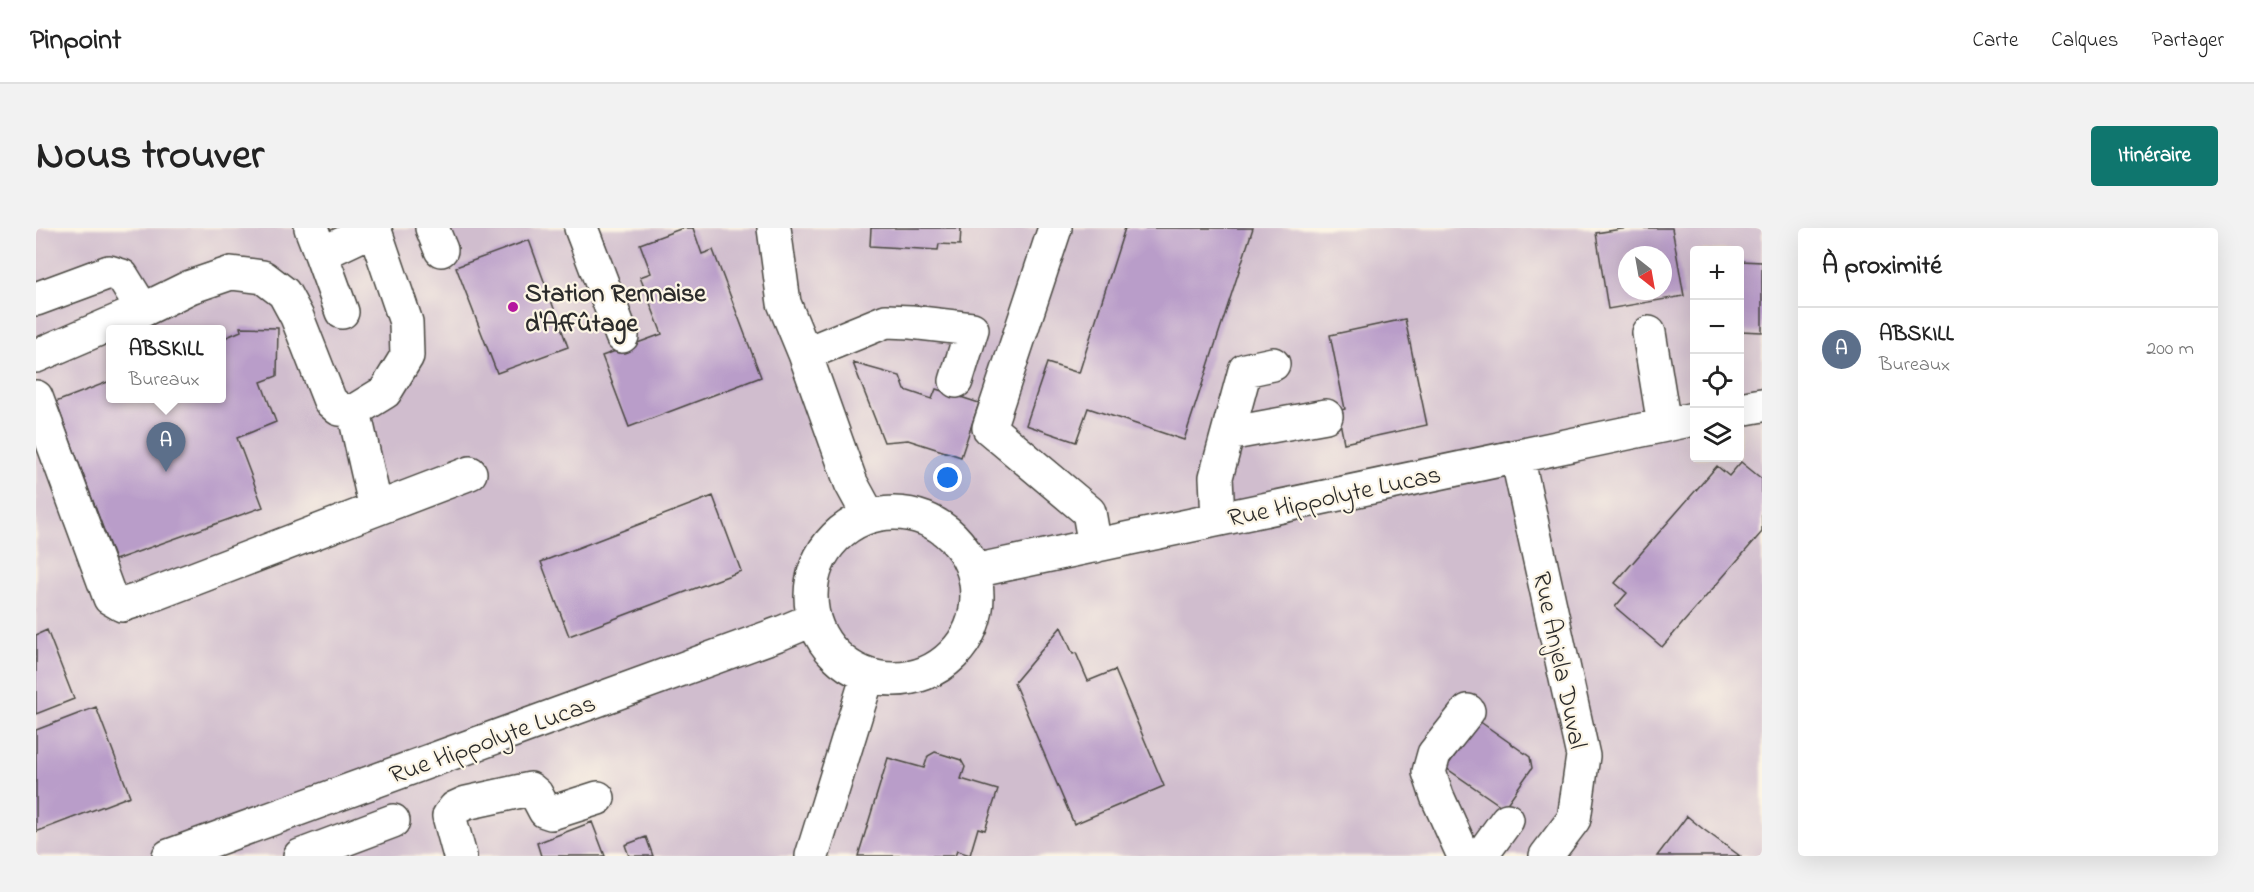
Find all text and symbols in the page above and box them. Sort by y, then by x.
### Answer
text: Pinpoint [30,21,121,62]
text: Carte [1972,26,2018,56]
text: Calques [2051,26,2118,56]
text: Partager [2151,26,2224,56]
text: Nous trouver [36,126,264,187]
button: Itinéraire [2091,126,2218,186]
north arrow [1618,246,1672,300]
map controls [1690,246,1744,462]
button: + [1690,246,1744,300]
text: À proximité [1822,248,1942,286]
place label: Station Rennaise d'Affûtage [525,276,707,345]
marker: Station Rennaise d'Affûtage [506,300,520,314]
button: − [1690,300,1744,354]
text: ABSKILL [1879,319,1954,351]
popup [106,325,226,403]
text: ABSKILL [129,334,203,366]
text: A [1835,335,1848,364]
text: 200 m [2146,335,2194,364]
text: Bureaux [1879,351,1950,380]
button: locate [1690,354,1744,408]
text: Bureaux [129,366,200,395]
button: layers [1690,408,1744,462]
pin: A [146,422,186,472]
street label: Rue Hippolyte Lucas [1225,457,1445,539]
your location [933,463,962,492]
street label: Rue Anjela Duval [1521,569,1595,753]
street label: Rue Hippolyte Lucas [385,686,602,796]

